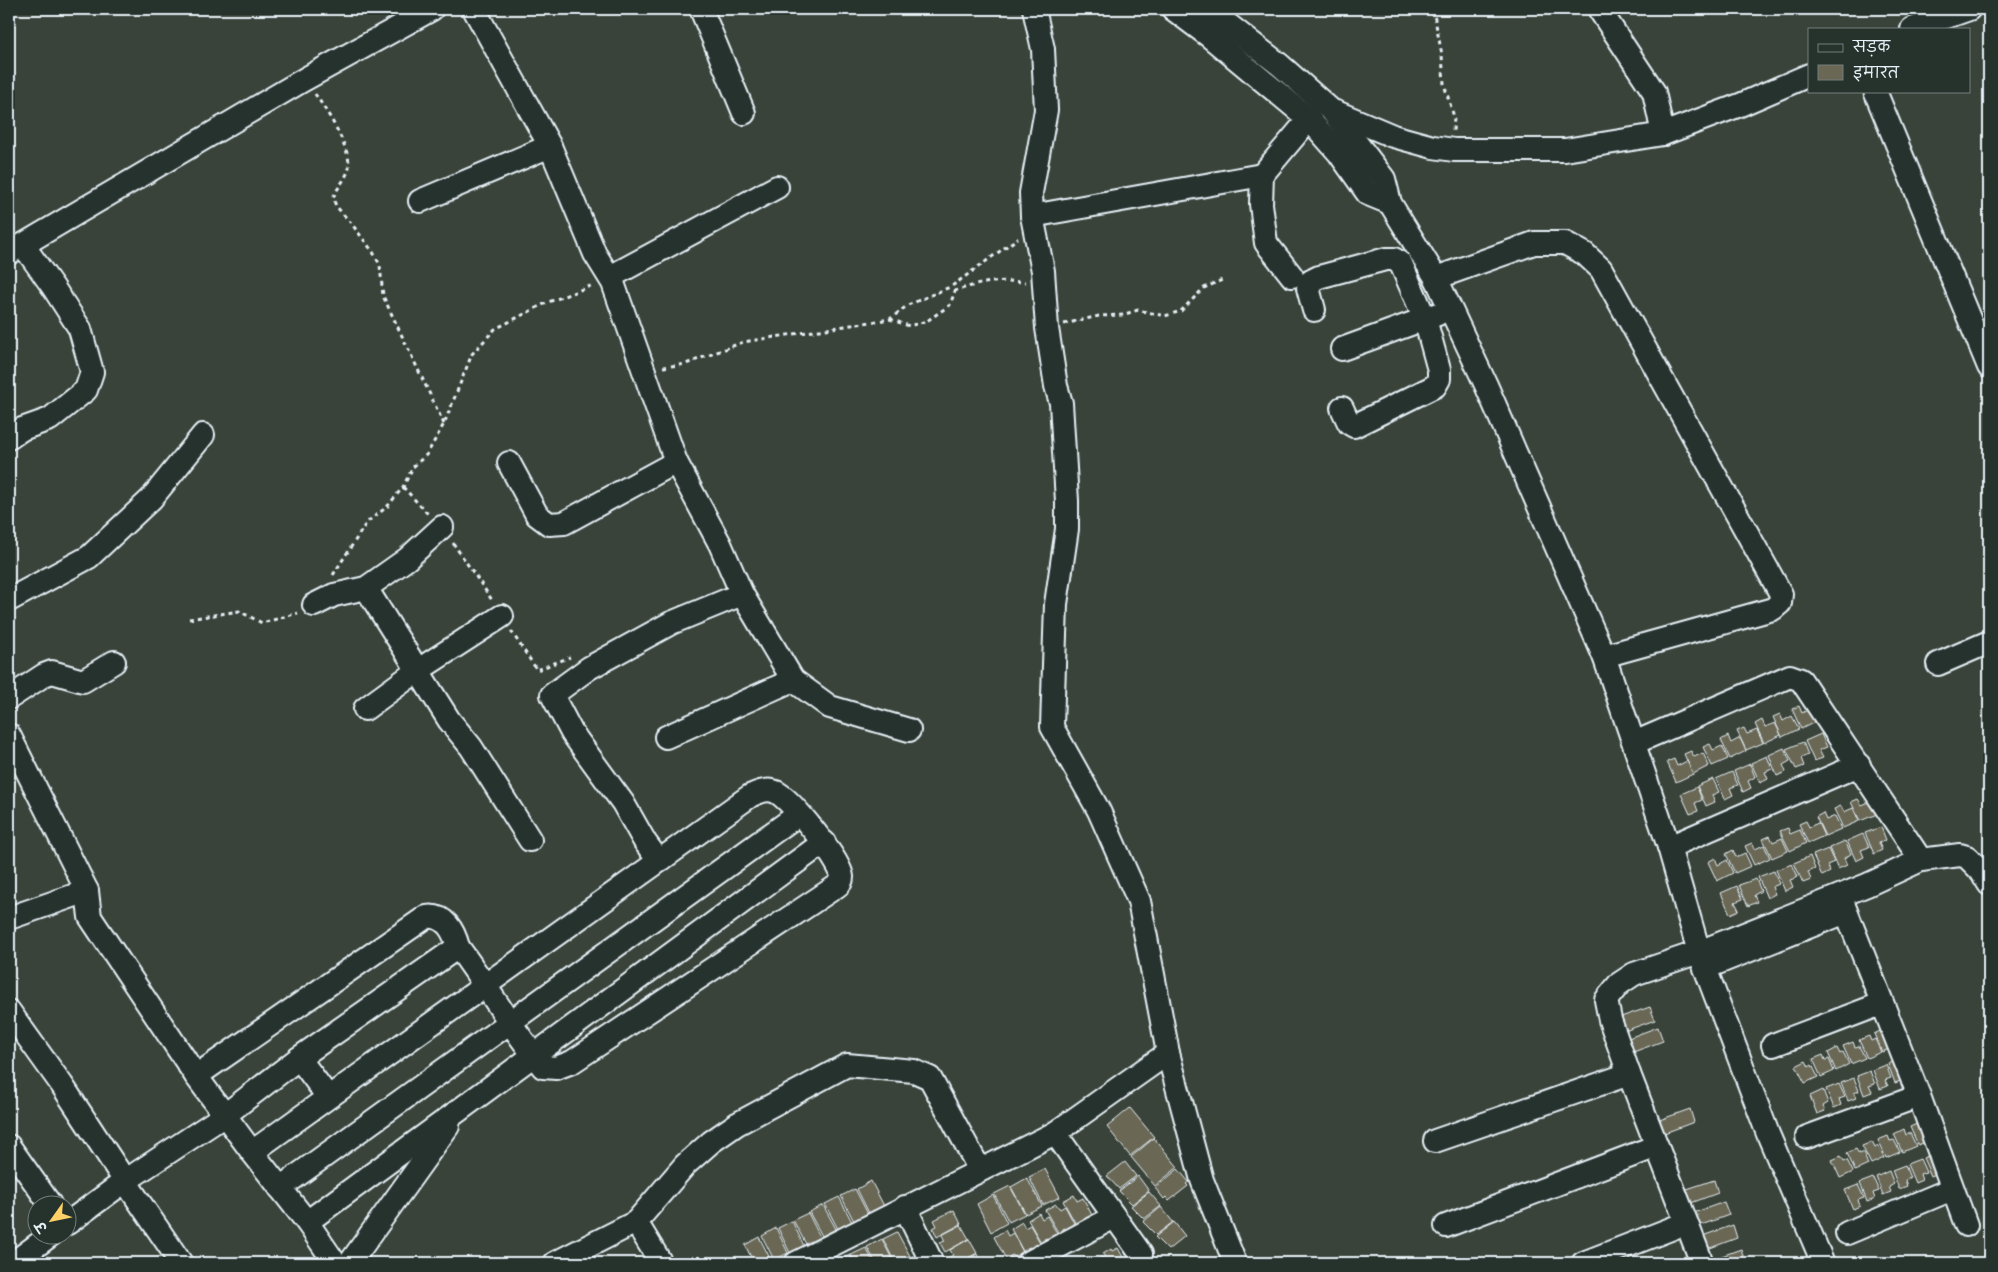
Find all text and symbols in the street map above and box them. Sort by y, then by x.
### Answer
legend [1808,28,1970,92]
text: सड़क [1852,38,1891,57]
text: इमारत [1853,64,1900,82]
north arrow [28,1194,78,1244]
text: उ [31,1217,52,1237]

